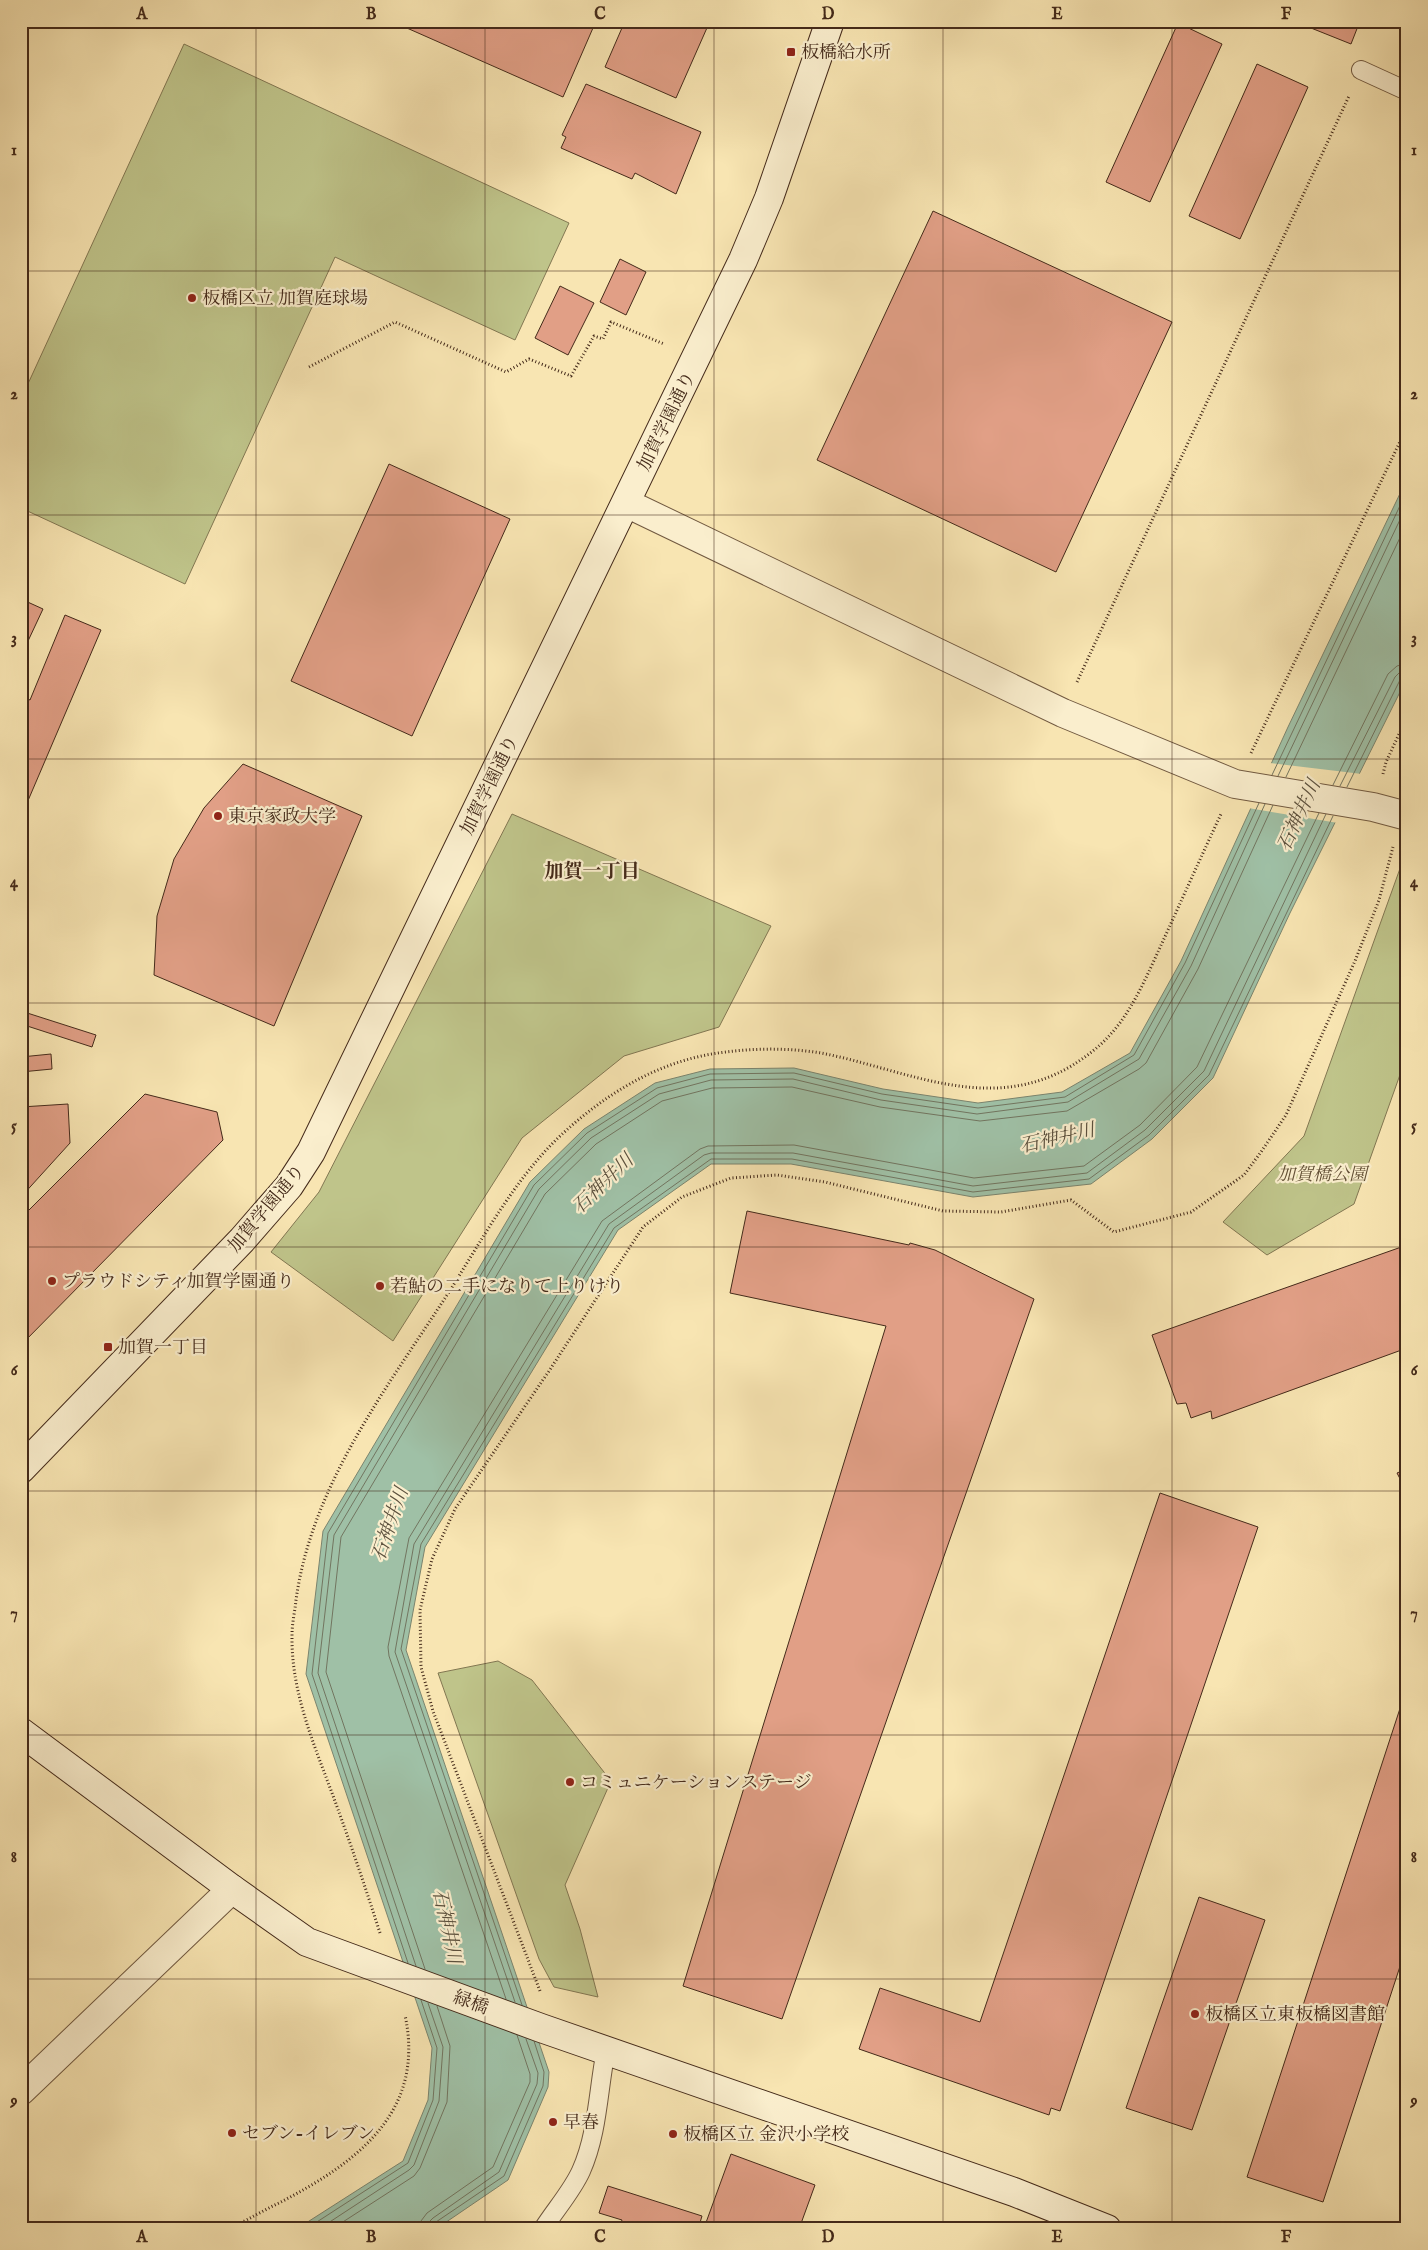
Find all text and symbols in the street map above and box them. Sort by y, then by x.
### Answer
text: A [136,5,149,25]
text: B [366,5,377,25]
text: C [594,5,606,25]
text: D [822,5,835,25]
text: E [1051,5,1063,25]
text: F [1281,5,1292,25]
place label: 板橋給水所 [801,42,891,65]
marker: 板橋給水所 [785,46,797,58]
text: 1 [11,141,17,161]
text: 1 [1411,141,1417,161]
place label: 板橋区立 加賀庭球場 [202,288,368,311]
marker: 板橋区立 加賀庭球場 [186,292,198,304]
street label: 加賀学園通り [633,368,701,475]
text: 2 [10,385,18,405]
text: 2 [1410,385,1418,405]
text: 3 [11,629,17,649]
text: 3 [1411,629,1417,649]
street label: 加賀学園通り [456,732,524,839]
water label: 石神井川 [1273,775,1328,855]
place label: 東京家政大学 [228,806,336,829]
marker: 東京家政大学 [212,810,224,822]
district label: 加賀一丁目 [544,860,640,884]
text: 4 [10,873,19,893]
text: 4 [1410,873,1419,893]
text: 5 [11,1117,17,1137]
text: 5 [1411,1117,1417,1137]
water label: 石神井川 [1018,1118,1099,1159]
water label: 石神井川 [568,1148,640,1219]
street label: 加賀学園通り [224,1160,311,1258]
park label: 加賀橋公園 [1277,1164,1370,1187]
place label: プラウドシティ加賀学園通り [62,1271,295,1294]
marker: プラウドシティ加賀学園通り [46,1275,58,1287]
place label: 若鮎の二手になりて上りけり [390,1276,624,1299]
marker: 若鮎の二手になりて上りけり [374,1280,386,1292]
place label: 加賀一丁目 [118,1337,208,1360]
marker: 加賀一丁目 [102,1341,114,1353]
text: 6 [11,1361,19,1381]
text: 6 [1411,1361,1419,1381]
water label: 石神井川 [367,1483,415,1564]
text: 7 [10,1604,18,1624]
text: 7 [1410,1604,1418,1624]
place label: コミュニケーションステージ [580,1772,812,1795]
marker: コミュニケーションステージ [564,1776,576,1788]
text: 8 [11,1848,17,1868]
text: 8 [1411,1848,1417,1868]
water label: 石神井川 [426,1887,466,1968]
street label: 緑橋 [450,1986,491,2020]
place label: 板橋区立東板橋図書館 [1205,2004,1385,2027]
marker: 板橋区立東板橋図書館 [1189,2008,1201,2020]
text: 9 [10,2092,18,2112]
text: 9 [1410,2092,1418,2112]
place label: 早春 [563,2112,599,2135]
marker: 早春 [547,2116,559,2128]
place label: セブン-イレブン [242,2123,375,2146]
place label: 板橋区立 金沢小学校 [683,2124,849,2147]
marker: セブン-イレブン [226,2127,238,2139]
marker: 板橋区立 金沢小学校 [667,2128,679,2140]
text: A [136,2228,149,2248]
text: B [366,2228,377,2248]
text: C [594,2228,606,2248]
text: D [822,2228,835,2248]
text: E [1051,2228,1063,2248]
text: F [1281,2228,1292,2248]

